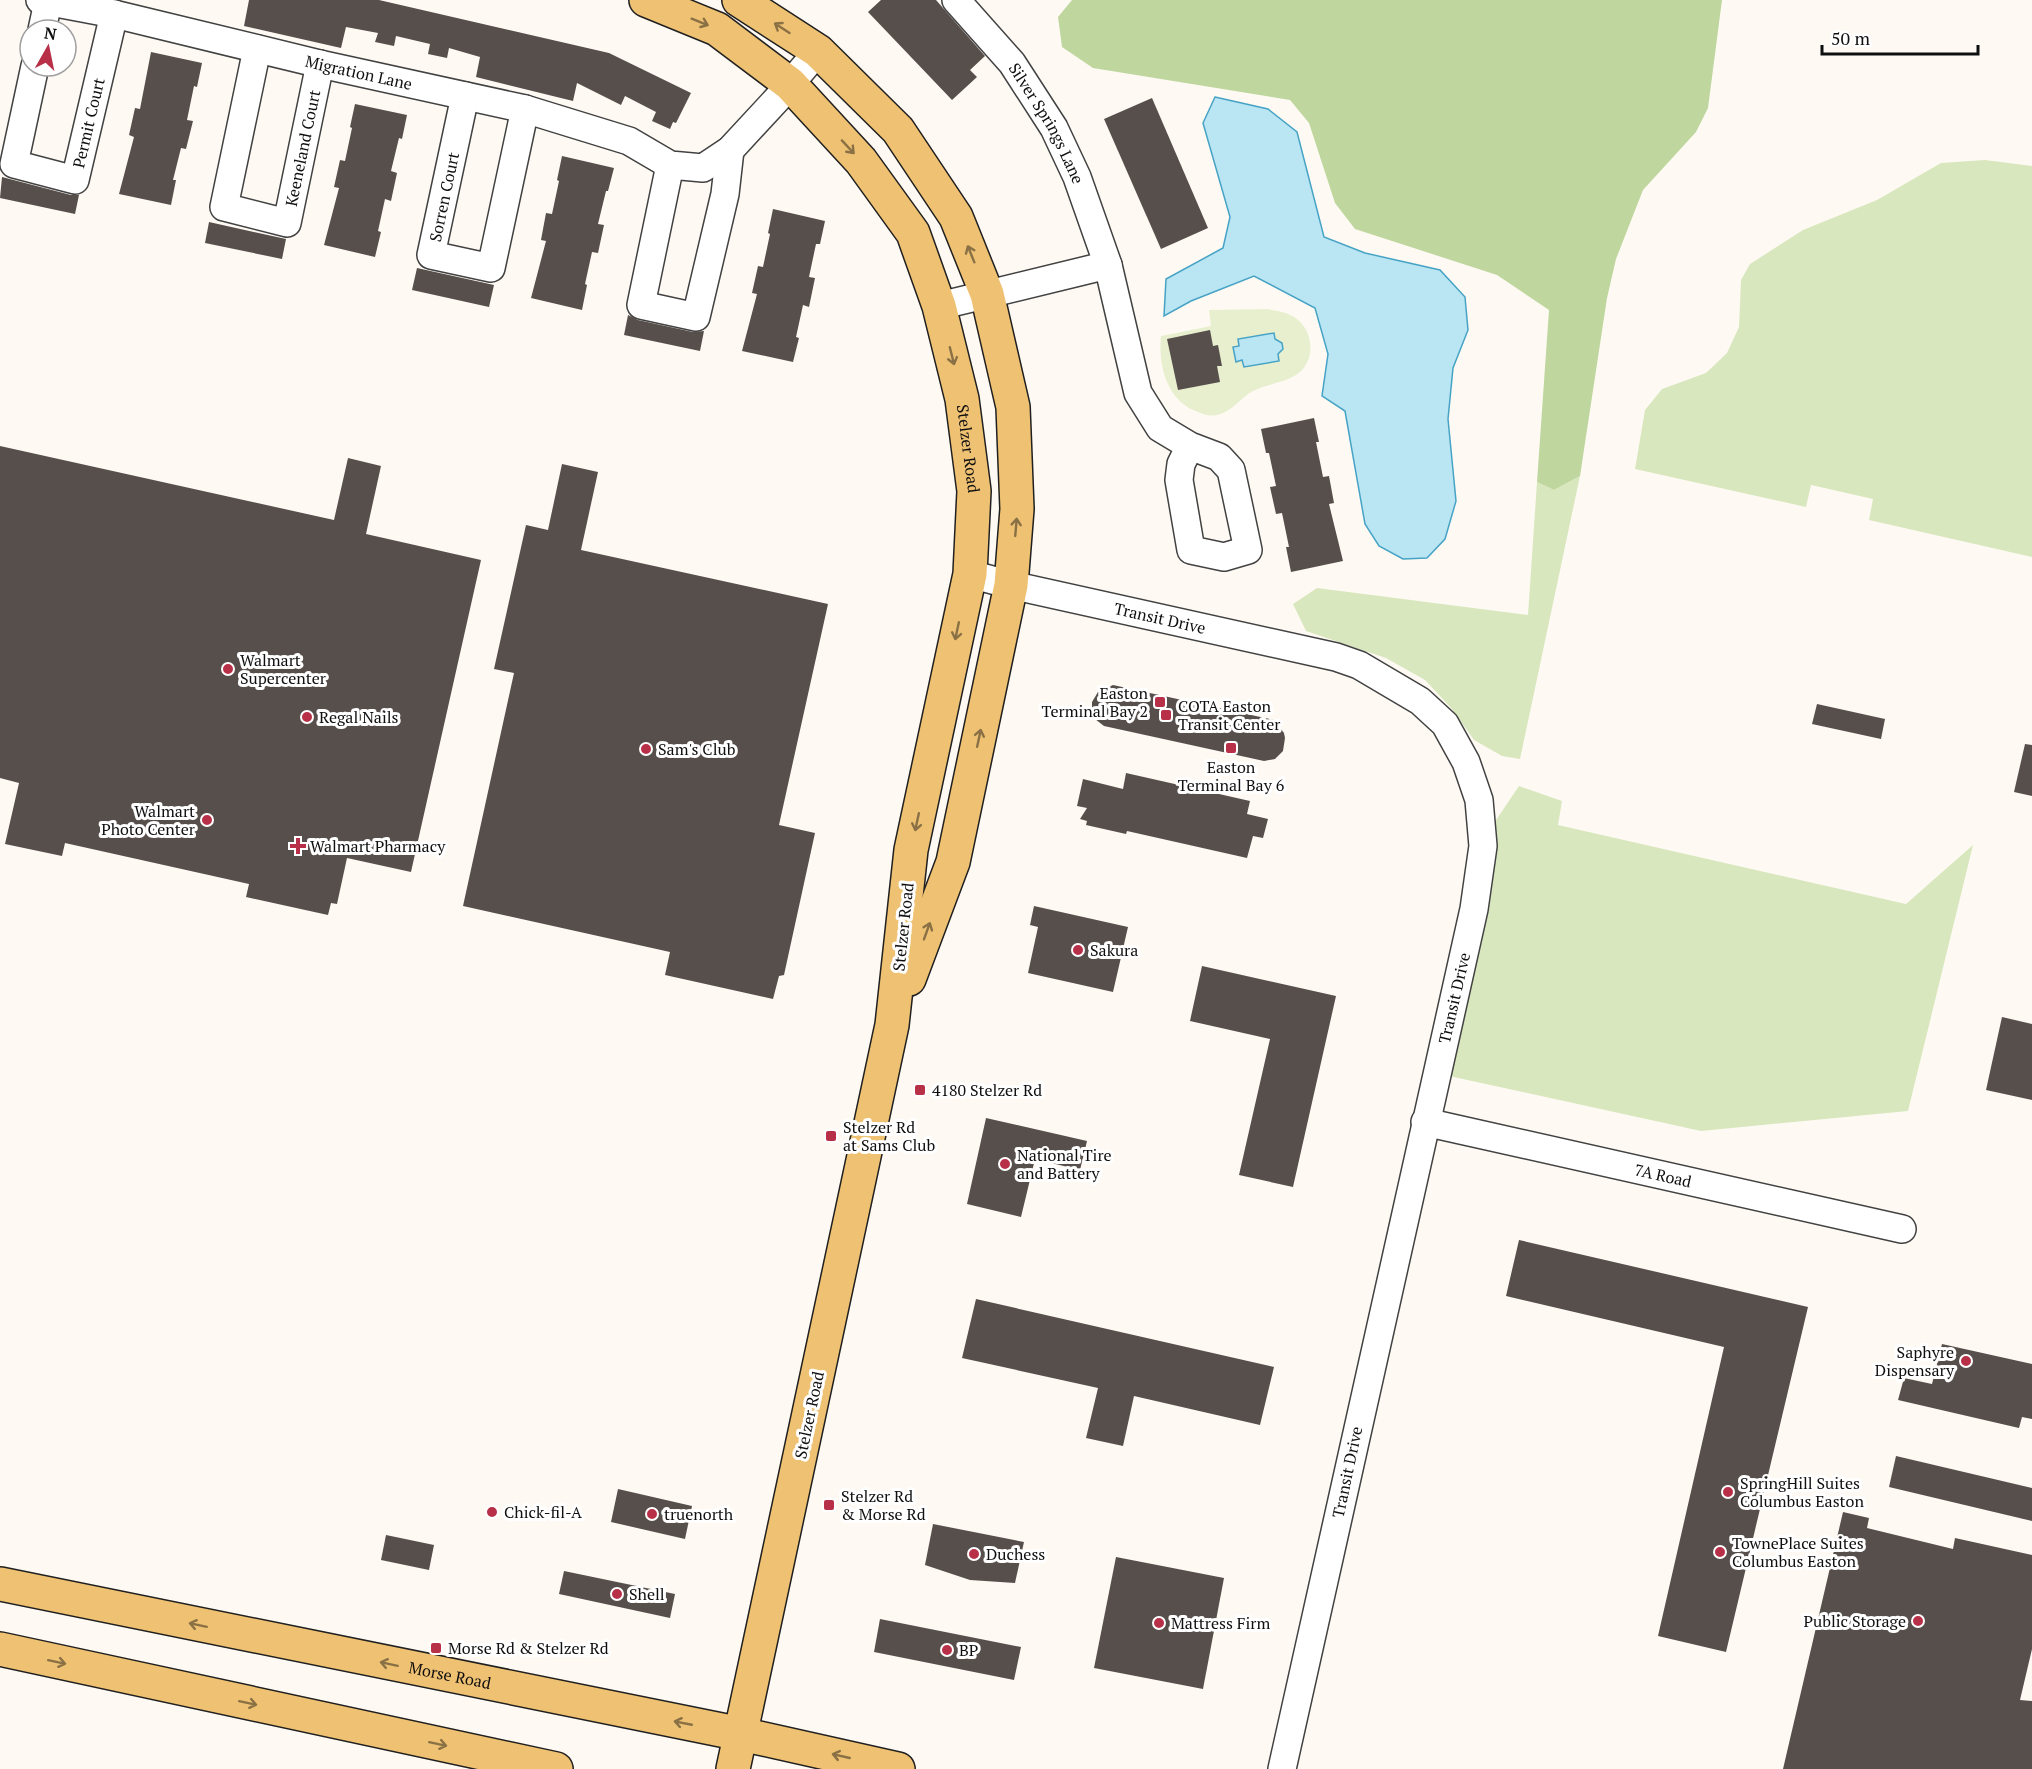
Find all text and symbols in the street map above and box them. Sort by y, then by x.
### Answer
one-way arrow [691,17,709,28]
north arrow [18,18,78,78]
scale bar [1822,18,1978,56]
text: N [43,21,58,45]
one-way arrow [774,21,791,33]
text: 50 m [1831,26,1871,50]
street label: Migration Lane [303,50,414,95]
street label: Silver Springs Lane [1004,58,1089,187]
street label: Permit Court [67,76,110,170]
street label: Keeneland Court [280,88,325,208]
one-way arrow [841,139,855,154]
street label: Sorren Court [424,150,464,244]
one-way arrow [965,245,976,264]
one-way arrow [946,346,958,365]
street label: Stelzer Road [952,403,985,494]
one-way arrow [1011,517,1022,537]
street label: Transit Drive [1112,597,1208,639]
one-way arrow [951,621,963,640]
place label: Walmart Supercenter [240,649,327,689]
marker: Walmart Supercenter [221,662,235,676]
place label: Easton Terminal Bay 2 [1042,682,1148,722]
marker: Easton Terminal Bay 2 [1153,695,1167,709]
place label: COTA Easton Transit Center [1178,695,1281,735]
place label: Regal Nails [319,706,399,728]
marker: COTA Easton Transit Center [1159,708,1173,722]
marker: Regal Nails [300,710,314,724]
one-way arrow [974,728,985,748]
place label: Sam's Club [658,738,736,760]
marker: Easton Terminal Bay 6 [1224,741,1238,755]
marker: Sam's Club [639,742,653,756]
place label: Easton Terminal Bay 6 [1178,756,1285,796]
place label: Walmart Photo Center [101,800,196,840]
one-way arrow [911,811,922,831]
marker: Walmart Photo Center [200,813,214,827]
place label: Walmart Pharmacy [310,835,446,857]
marker: Walmart Pharmacy [291,839,305,853]
street label: Stelzer Road [887,882,919,972]
one-way arrow [922,922,933,941]
place label: Sakura [1090,939,1138,961]
marker: Sakura [1071,943,1085,957]
street label: Transit Drive [1433,950,1475,1046]
place label: 4180 Stelzer Rd [932,1079,1042,1101]
marker: 4180 Stelzer Rd [913,1083,927,1097]
place label: Stelzer Rd at Sams Club [843,1116,935,1156]
marker: Stelzer Rd at Sams Club [824,1129,838,1143]
place label: National Tire and Battery [1017,1144,1112,1184]
marker: National Tire and Battery [998,1157,1012,1171]
street label: 7A Road [1632,1158,1694,1192]
place label: Saphyre Dispensary [1875,1341,1955,1381]
marker: Saphyre Dispensary [1959,1354,1973,1368]
street label: Stelzer Road [789,1369,829,1461]
street label: Transit Drive [1327,1424,1367,1520]
place label: SpringHill Suites Columbus Easton [1740,1472,1864,1512]
place label: Stelzer Rd & Morse Rd [841,1485,926,1525]
marker: SpringHill Suites Columbus Easton [1721,1485,1735,1499]
marker: Stelzer Rd & Morse Rd [822,1498,836,1512]
place label: Chick-fil-A [504,1501,582,1523]
place label: truenorth [664,1503,734,1525]
marker: Chick-fil-A [485,1505,499,1519]
marker: truenorth [645,1507,659,1521]
place label: TownePlace Suites Columbus Easton [1732,1532,1864,1572]
place label: Duchess [986,1543,1045,1565]
marker: TownePlace Suites Columbus Easton [1713,1545,1727,1559]
marker: Duchess [967,1547,981,1561]
place label: Shell [629,1583,665,1605]
marker: Shell [610,1587,624,1601]
place label: Public Storage [1804,1610,1906,1632]
place label: Mattress Firm [1171,1612,1270,1634]
marker: Public Storage [1911,1614,1925,1628]
marker: Mattress Firm [1152,1616,1166,1630]
one-way arrow [189,1618,208,1630]
place label: Morse Rd & Stelzer Rd [448,1637,609,1659]
place label: BP [959,1639,978,1661]
marker: Morse Rd & Stelzer Rd [429,1641,443,1655]
marker: BP [940,1643,954,1657]
one-way arrow [47,1656,66,1668]
street label: Morse Road [407,1656,493,1694]
one-way arrow [380,1658,399,1669]
one-way arrow [238,1697,257,1709]
one-way arrow [674,1717,694,1728]
one-way arrow [429,1738,448,1750]
one-way arrow [832,1750,851,1762]

